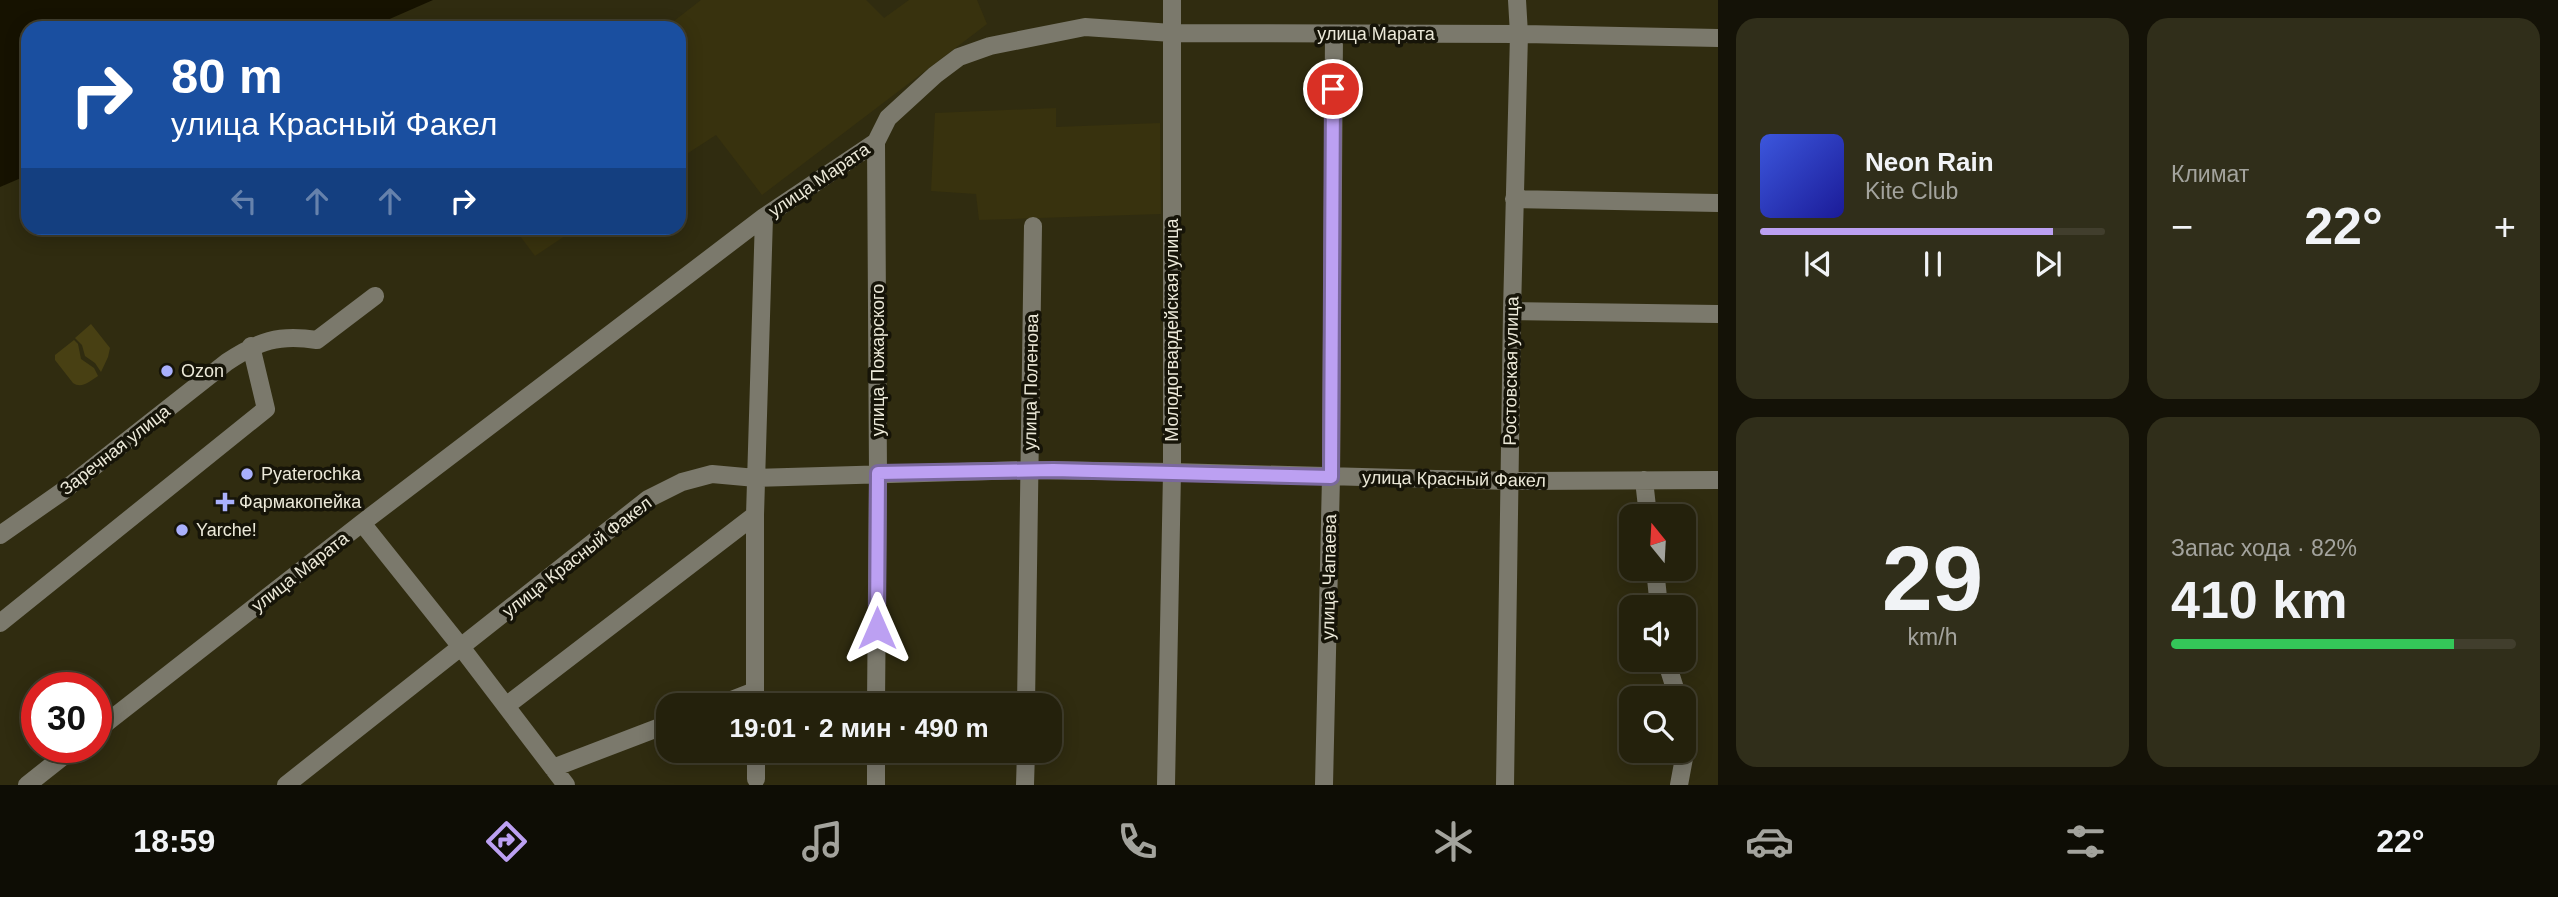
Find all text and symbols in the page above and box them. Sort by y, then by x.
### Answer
street label: улица Марата [1317,24,1436,44]
icon: right [56,49,147,140]
text: 80 m [171,49,283,103]
pin [1303,59,1363,119]
icon: arrive [1314,70,1352,108]
text: улица Красный Факел [171,106,497,142]
street label: улица Марата [765,138,874,221]
text: Neon Rain [1865,147,1994,177]
text: Климат [2171,161,2249,187]
text: Kite Club [1865,178,1958,204]
icon: left [225,182,263,220]
icon: ahead [298,182,336,220]
icon: ahead [371,182,409,220]
icon: right [444,182,482,220]
text: 22° [2304,197,2383,255]
text: − [2171,206,2193,248]
text: + [2494,206,2516,248]
street label: Молодогвардейская улица [1162,217,1182,442]
icon: previous [1799,245,1837,283]
icon: pause [1914,245,1952,283]
icon: next [2029,245,2067,283]
street label: улица Пожарского [868,284,888,436]
street label: Ростовская улица [1500,295,1522,446]
street label: улица Поленова [1020,312,1042,451]
place label: Ozon [181,361,224,381]
marker: Ozon [159,363,175,379]
street label: Заречная улица [56,400,175,499]
place label: Pyaterochka [261,464,362,484]
marker: Pyaterochka [239,466,255,482]
street label: улица Красный Факел [1362,467,1546,491]
place label: Фармакопейка [239,492,362,512]
street label: улица Красный Факел [498,493,656,621]
marker: Фармакопейка [217,494,233,510]
north arrow [1619,504,1696,581]
map controls [1619,504,1696,763]
street label: улица Чапаева [1318,513,1340,640]
place label: Yarche! [196,520,257,540]
marker: Yarche! [174,522,190,538]
street label: улица Марата [248,527,353,616]
text: 29 [1882,528,1983,629]
text: Запас хода · 82% [2171,535,2357,561]
text: 410 km [2171,571,2347,629]
position arrow [840,591,914,665]
button: sound [1619,595,1696,672]
text: km/h [1908,624,1957,650]
speed limit sign: 30 [21,672,112,763]
button: search [1619,686,1696,763]
text: 19:01 · 2 мин · 490 m [729,713,989,743]
icon: directions [482,817,531,866]
icon: music [798,817,847,866]
icon: phone [1113,817,1162,866]
icon: climate [1429,817,1478,866]
icon: car [1745,817,1794,866]
icon: filters [2061,817,2110,866]
text: 18:59 [133,823,215,859]
text: 22° [2376,823,2425,859]

